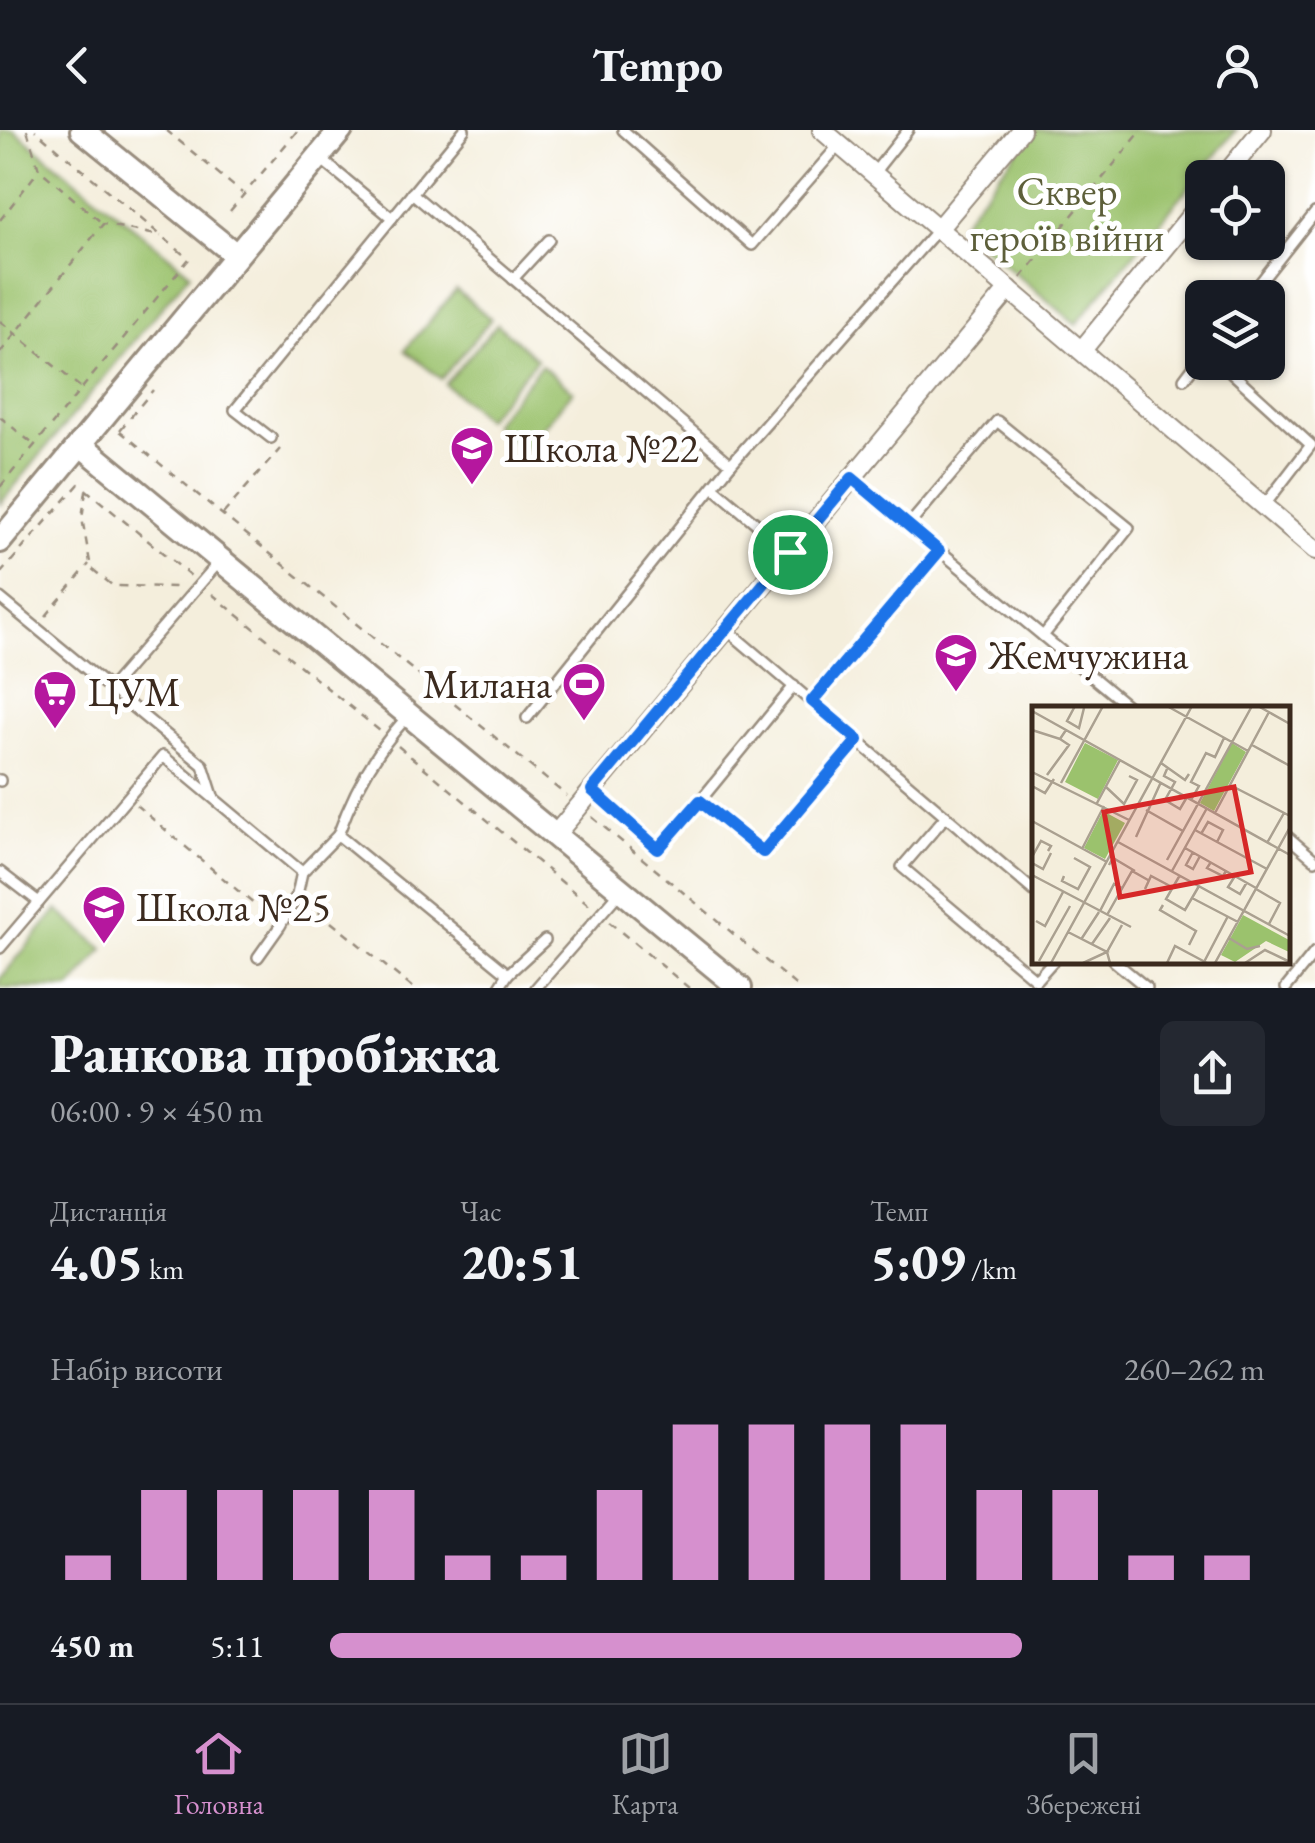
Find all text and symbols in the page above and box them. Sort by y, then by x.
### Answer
text: Tempo [592,36,723,94]
icon: back [50,38,105,93]
icon: person [1210,38,1265,93]
map controls [1185,160,1285,380]
button: locate [1185,160,1285,260]
park label: Сквер героїв війни [970,165,1164,263]
button: layers [1185,280,1285,380]
place label: Школа №22 [504,422,699,474]
school or university icon: Школа №22 [449,425,495,486]
pin [748,510,833,595]
icon: arrive [763,525,818,580]
place label: Жемчужина [987,629,1189,681]
school or university icon: Жемчужина [933,632,979,693]
place label: Милана [423,658,552,710]
sports icon: Милана [561,661,607,722]
place label: ЦУМ [88,666,181,718]
supermarket icon: ЦУМ [32,669,78,730]
inset map [1032,706,1290,963]
place label: Школа №25 [136,881,331,933]
school or university icon: Школа №25 [81,884,127,945]
text: Ранкова пробіжка [50,1017,499,1088]
button: share [1160,1021,1265,1126]
text: 06:00 · 9 × 450 m [50,1090,263,1132]
text: Дистанція [50,1193,167,1229]
text: Час [460,1193,502,1229]
text: Темп [870,1193,928,1229]
text: 4.05 [50,1229,144,1294]
text: 20:51 [460,1229,582,1294]
text: 5:09 [870,1229,965,1294]
text: km [144,1251,184,1287]
text: /km [965,1251,1017,1287]
text: Набір висоти [50,1348,223,1390]
text: 260–262 m [1124,1348,1265,1390]
text: 450 m [50,1625,134,1667]
text: 5:11 [210,1625,264,1667]
tab: Головна [174,1726,264,1822]
tab: Карта [612,1726,679,1822]
tab: Збережені [1026,1726,1141,1822]

